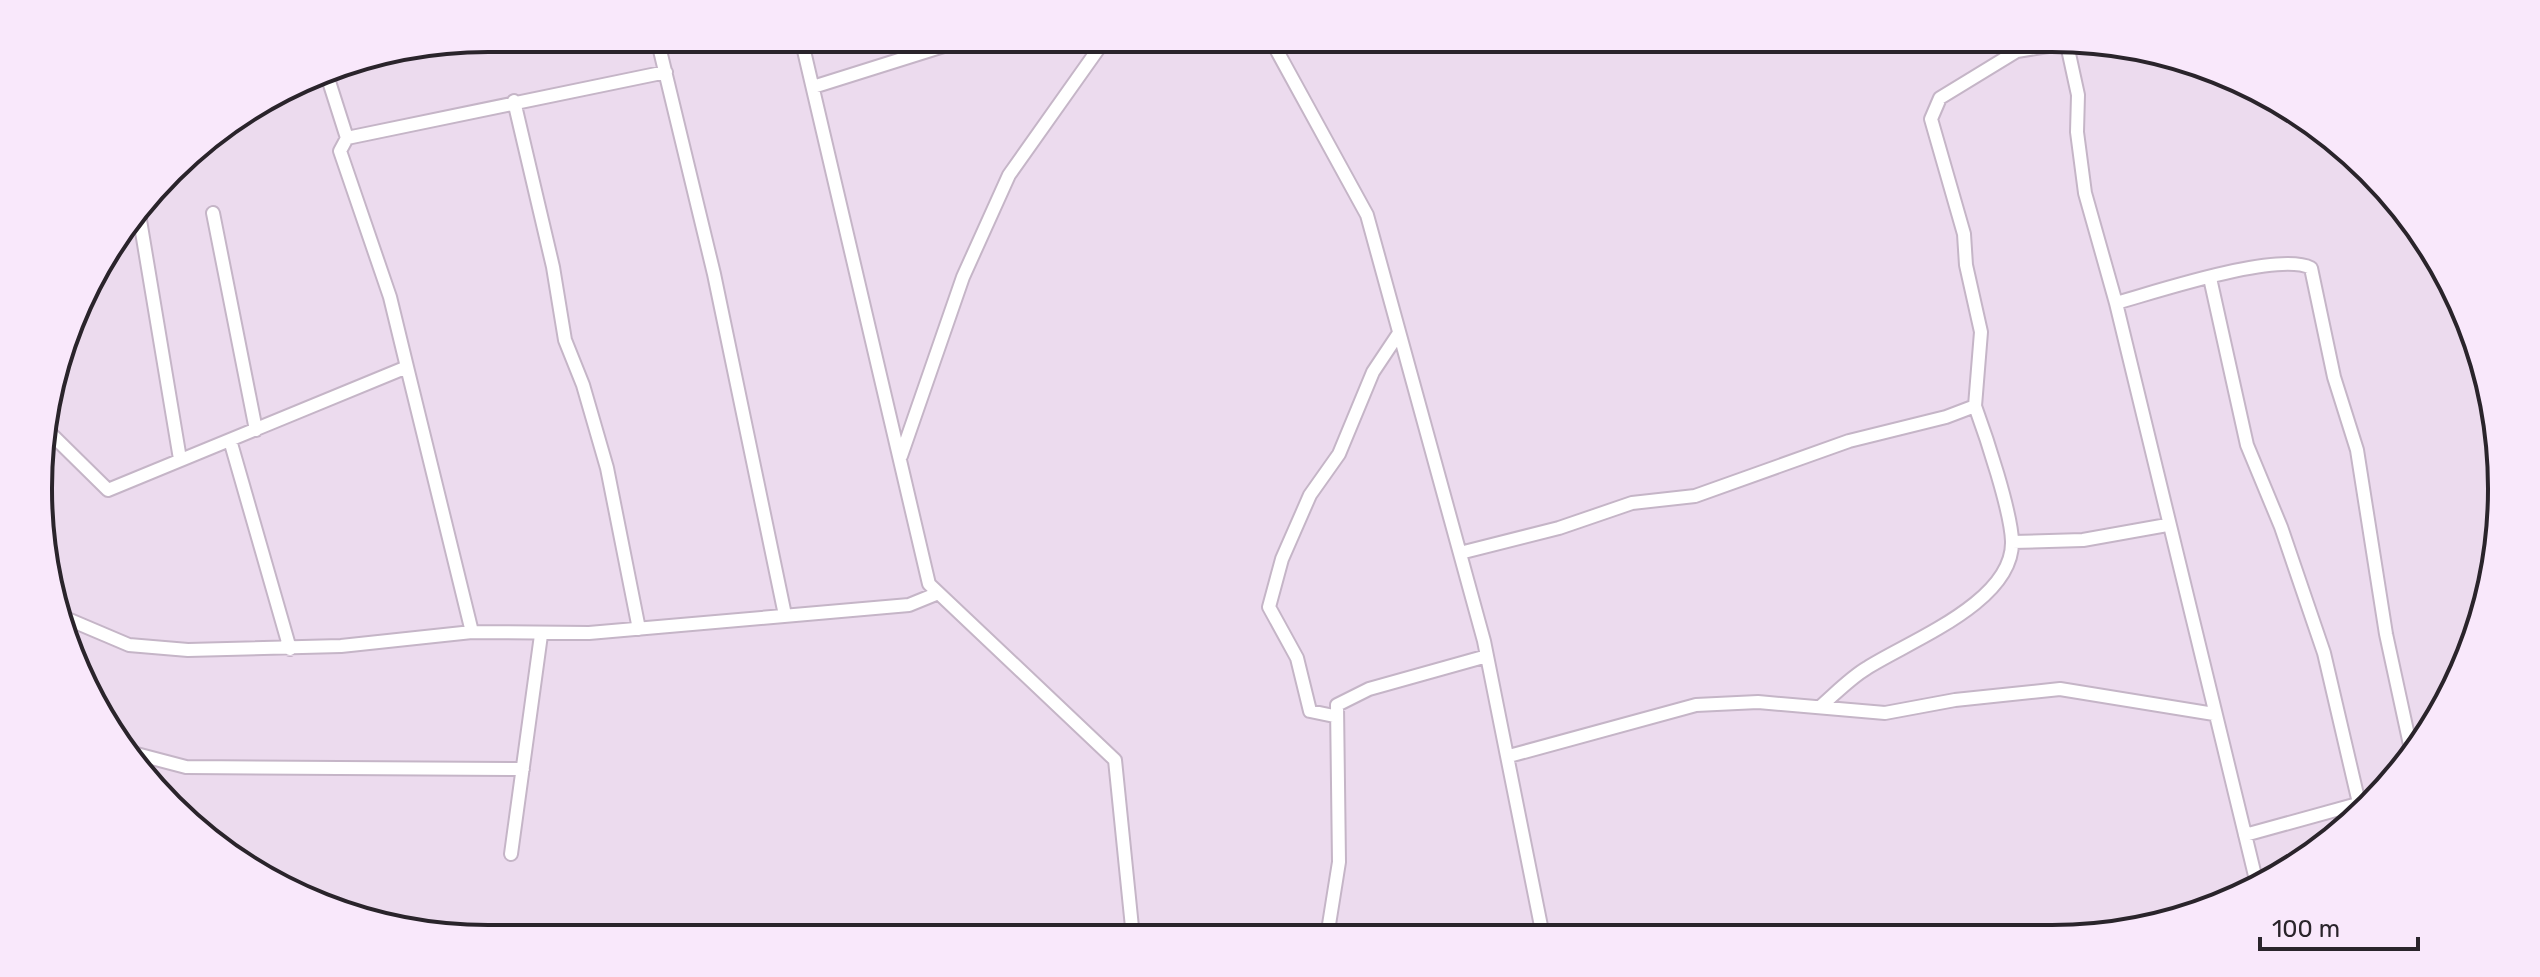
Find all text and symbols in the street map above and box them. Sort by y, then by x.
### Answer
scale bar [2260,901,2418,951]
text: 100 m [2272,915,2340,943]

